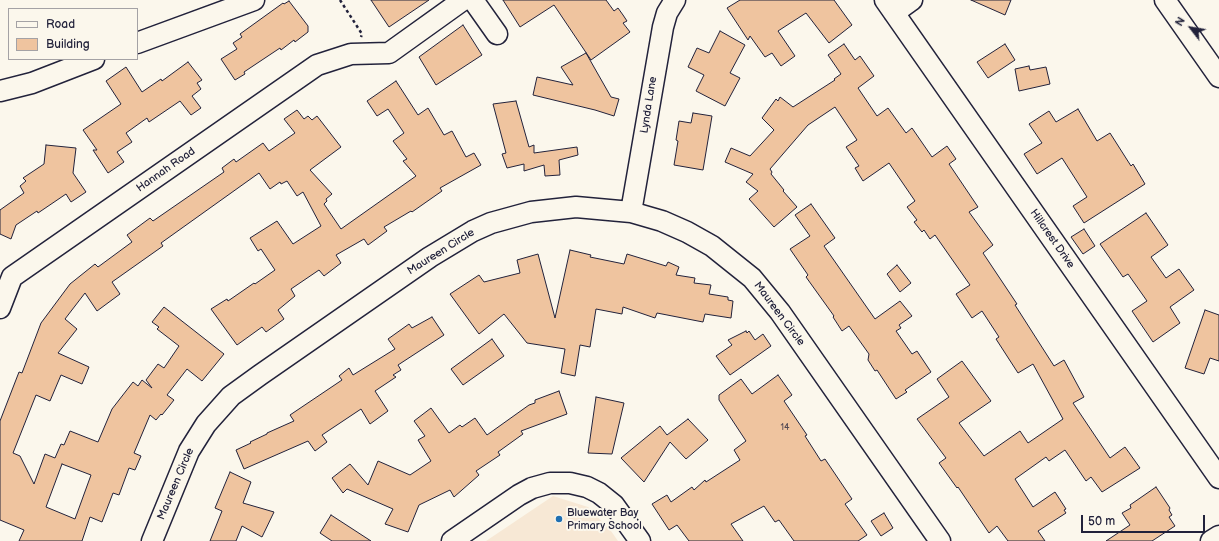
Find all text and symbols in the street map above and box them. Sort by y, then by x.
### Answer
legend [8,8,138,60]
north arrow [1171,8,1211,48]
text: N [1173,15,1188,28]
text: Road [46,17,75,32]
text: Building [46,37,90,52]
street label: Lynda Lane [638,76,660,134]
street label: Hannah Road [134,145,198,195]
street label: Hillcrest Drive [1027,207,1077,271]
street label: Maureen Circle [405,226,477,278]
street label: Maureen Circle [751,279,807,349]
house number: 14 [781,423,789,433]
street label: Maureen Circle [155,446,197,522]
place label: Bluewater Bay Primary School [567,506,642,532]
scale bar [1083,507,1207,533]
marker: Bluewater Bay Primary School [554,514,564,524]
text: 50 m [1088,514,1115,529]

